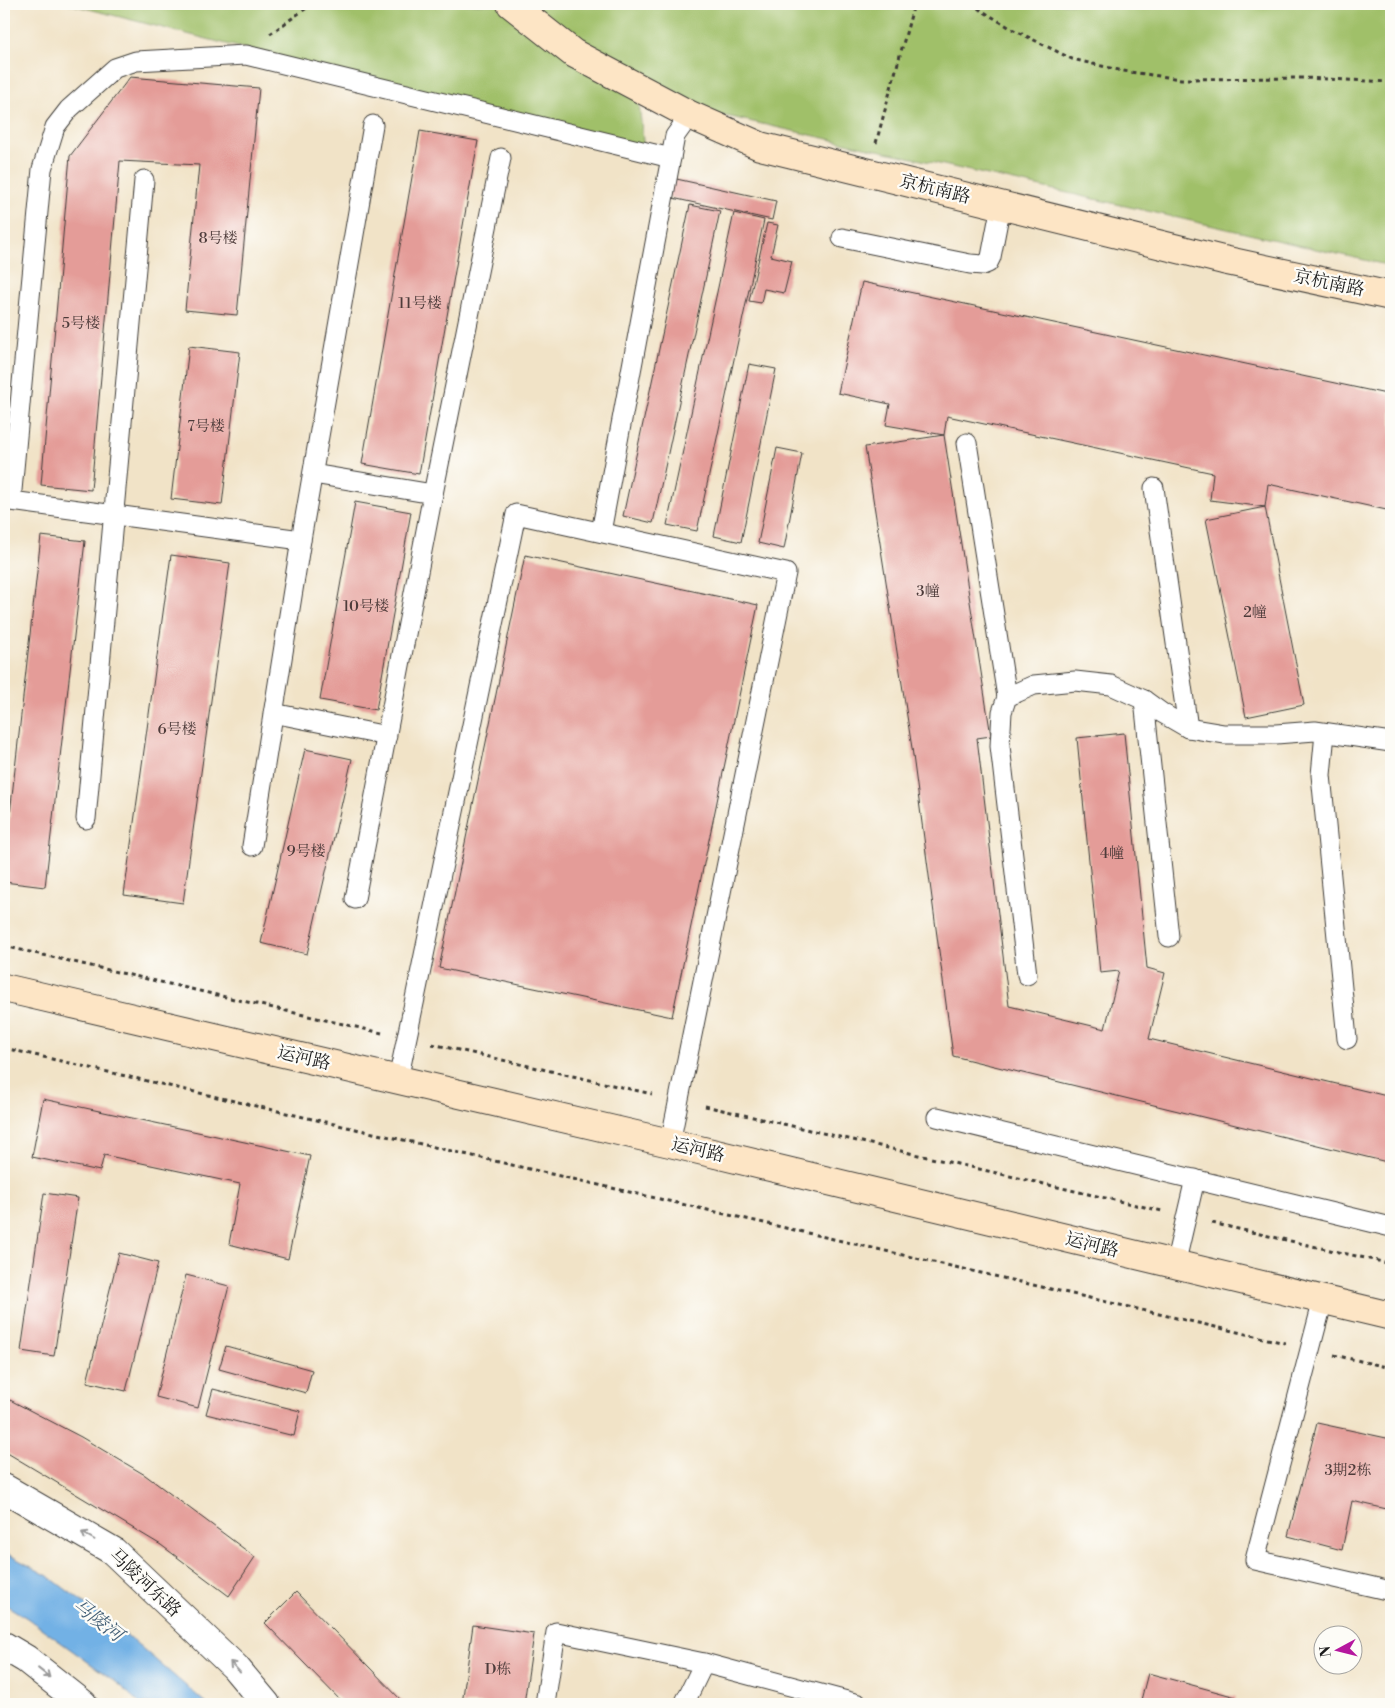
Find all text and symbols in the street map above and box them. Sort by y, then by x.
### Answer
street label: 京杭南路 [897,169,973,209]
house number: 8号楼 [198,229,238,248]
street label: 京杭南路 [1291,264,1367,302]
house number: 11号楼 [398,294,442,313]
house number: 5号楼 [62,314,100,333]
house number: 7号楼 [187,417,225,436]
house number: 3幢 [916,582,940,601]
house number: 10号楼 [343,597,389,616]
house number: 2幢 [1243,603,1267,622]
house number: 6号楼 [157,720,197,739]
house number: 9号楼 [286,842,326,861]
house number: 4幢 [1100,844,1124,863]
street label: 运河路 [275,1041,333,1075]
street label: 运河路 [669,1133,727,1167]
street label: 运河路 [1063,1227,1121,1263]
house number: 3期2栋 [1325,1461,1371,1480]
one-way arrow [81,1531,95,1541]
street label: 马陵河东路 [104,1544,186,1622]
water label: 马陵河 [68,1593,130,1649]
north arrow [1312,1626,1362,1676]
text: N [1316,1645,1336,1658]
house number: D栋 [485,1660,511,1679]
one-way arrow [229,1661,241,1674]
one-way arrow [37,1668,51,1678]

